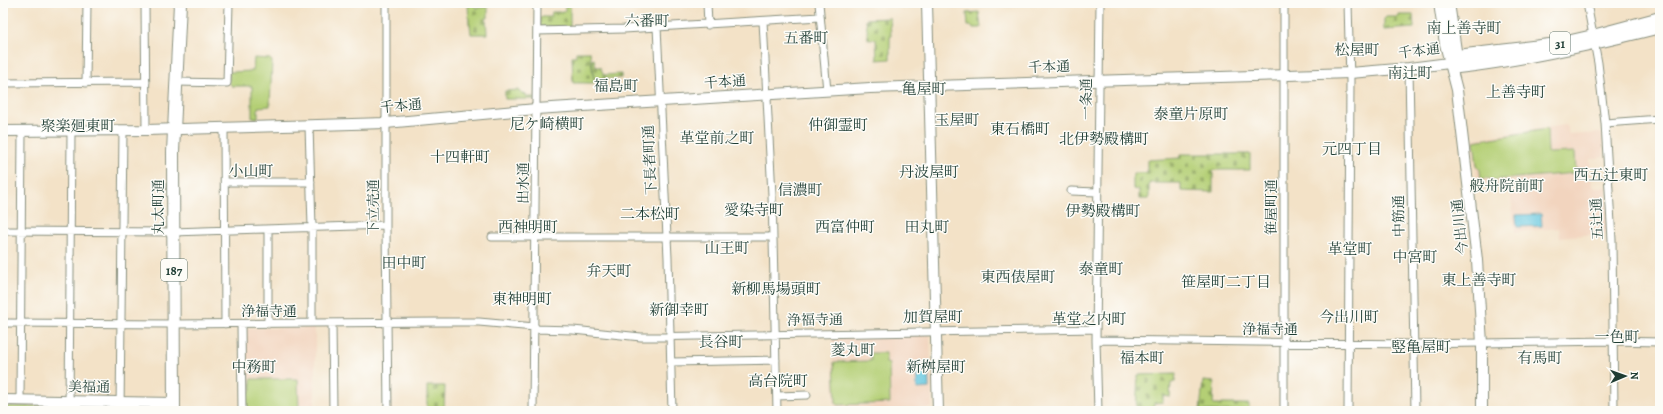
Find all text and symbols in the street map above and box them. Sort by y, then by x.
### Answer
district label: 六番町 [624,11,670,31]
district label: 南上善寺町 [1426,18,1502,38]
district label: 五番町 [783,28,829,48]
road number: 31 [1550,32,1570,54]
street label: 千本通 [1397,39,1441,63]
district label: 松屋町 [1334,40,1380,60]
street label: 千本通 [1028,57,1070,77]
district label: 南辻町 [1387,63,1433,83]
street label: 千本通 [703,71,747,93]
district label: 福島町 [593,76,639,96]
street label: 一条通 [1077,78,1096,120]
district label: 亀屋町 [901,79,947,99]
district label: 上善寺町 [1486,82,1546,102]
street label: 千本通 [379,95,423,117]
district label: 泰童片原町 [1153,104,1229,124]
district label: 玉屋町 [934,110,980,130]
district label: 尼ケ崎横町 [509,114,585,134]
district label: 仲御霊町 [808,115,868,135]
district label: 聚楽廻東町 [40,116,116,136]
district label: 東石橋町 [990,119,1050,139]
street label: 下長者町通 [639,125,661,195]
district label: 革堂前之町 [679,128,755,148]
district label: 北伊勢殿構町 [1059,129,1149,149]
district label: 元四丁目 [1322,139,1382,159]
district label: 十四軒町 [430,147,490,167]
district label: 小山町 [228,161,274,181]
street label: 出水通 [514,162,533,204]
district label: 丹波屋町 [899,162,959,182]
district label: 西五辻東町 [1573,165,1649,185]
district label: 般舟院前町 [1469,176,1545,196]
street label: 丸太町通 [149,179,168,235]
street label: 下立売通 [364,179,383,235]
street label: 笹屋町通 [1262,179,1281,235]
district label: 信濃町 [777,180,823,200]
street label: 中筋通 [1389,195,1409,237]
street label: 今出川通 [1448,198,1472,256]
street label: 五辻通 [1586,198,1608,240]
district label: 愛染寺町 [724,200,784,220]
district label: 伊勢殿構町 [1065,201,1141,221]
district label: 二本松町 [620,204,680,224]
district label: 西神明町 [498,217,558,237]
district label: 西富仲町 [815,217,875,237]
district label: 田丸町 [904,217,950,237]
district label: 山王町 [704,238,750,258]
district label: 革堂町 [1327,239,1373,259]
district label: 中宮町 [1392,247,1438,267]
district label: 田中町 [381,253,427,273]
road number: 187 [161,259,187,281]
district label: 泰童町 [1078,259,1124,279]
district label: 弁天町 [586,261,632,281]
district label: 東西俵屋町 [980,267,1056,287]
district label: 東上善寺町 [1441,270,1517,290]
district label: 笹屋町二丁目 [1181,272,1271,292]
district label: 新柳馬場頭町 [731,279,821,299]
district label: 東神明町 [492,289,552,309]
district label: 新御幸町 [649,300,709,320]
street label: 浄福寺通 [241,302,297,321]
district label: 加賀屋町 [903,307,963,327]
district label: 今出川町 [1319,307,1379,327]
district label: 革堂之内町 [1051,309,1127,329]
street label: 浄福寺通 [787,310,843,330]
street label: 浄福寺通 [1242,320,1298,339]
district label: 一色町 [1594,327,1640,347]
district label: 長谷町 [698,332,744,352]
district label: 竪亀屋町 [1391,337,1451,357]
district label: 菱丸町 [830,340,876,360]
district label: 福本町 [1119,348,1165,368]
district label: 有馬町 [1517,348,1563,368]
north arrow [1605,356,1645,396]
district label: 中務町 [231,357,277,377]
district label: 新桝屋町 [906,357,966,377]
district label: 高台院町 [748,371,808,391]
text: N [1627,371,1642,380]
street label: 美福通 [68,377,110,397]

